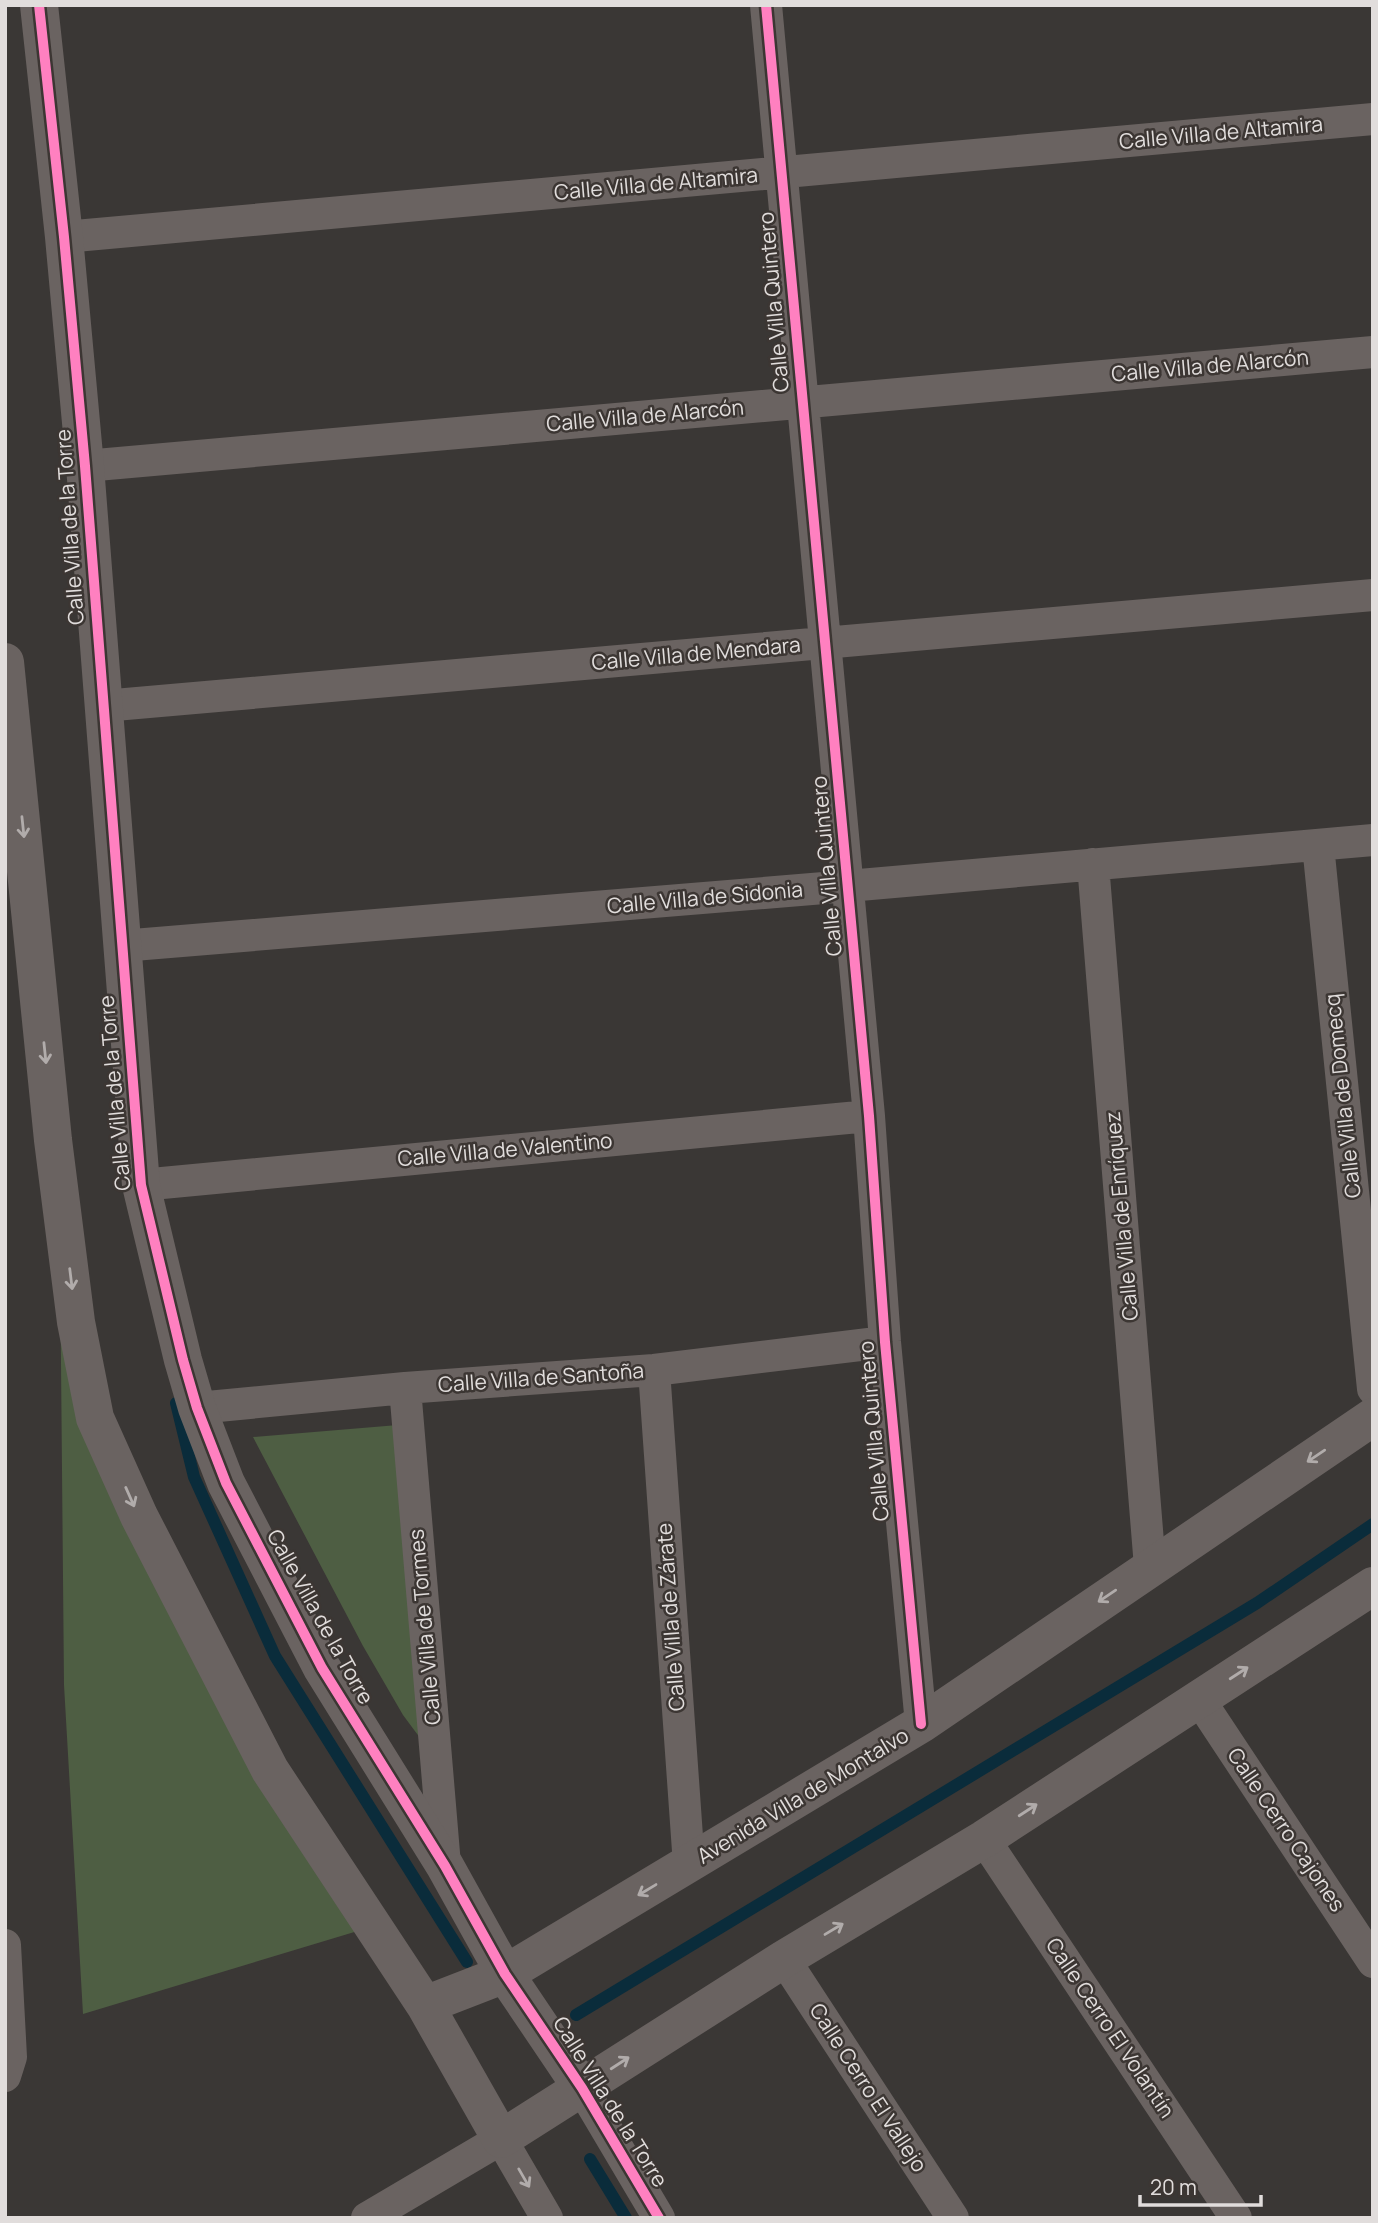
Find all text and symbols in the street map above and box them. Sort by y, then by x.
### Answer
street label: Calle Villa de Altamira [1118,109,1324,155]
street label: Calle Villa de Altamira [553,160,759,206]
street label: Calle Villa Quintero [751,211,795,393]
street label: Calle Villa de Alarcón [1110,342,1310,388]
street label: Calle Villa de Alarcón [545,392,745,438]
street label: Calle Villa de la Torre [48,428,90,626]
street label: Calle Villa de Mendara [590,630,802,676]
street label: Calle Villa Quintero [804,775,848,957]
one-way arrow [16,815,29,838]
street label: Calle Villa de Sidonia [606,874,804,920]
street label: Calle Villa de Domecq [1317,993,1367,1200]
street label: Calle Villa de la Torre [92,994,136,1192]
one-way arrow [39,1041,52,1064]
street label: Calle Villa de Enríquez [1098,1110,1144,1322]
street label: Calle Villa de Valentino [396,1126,614,1172]
one-way arrow [64,1267,77,1290]
street label: Calle Villa Quintero [851,1340,895,1522]
street label: Calle Villa de Santoña [437,1356,645,1398]
one-way arrow [1307,1449,1327,1463]
one-way arrow [124,1486,137,1507]
street label: Calle Villa de Zárate [649,1522,691,1712]
street label: Calle Villa de la Torre [261,1524,381,1709]
street label: Calle Villa de Tormes [401,1528,447,1726]
one-way arrow [1098,1589,1118,1603]
one-way arrow [1229,1665,1248,1680]
street label: Avenida Villa de Montalvo [691,1721,914,1870]
street label: Calle Cerro Cajones [1222,1742,1352,1917]
one-way arrow [1018,1803,1037,1818]
one-way arrow [638,1883,658,1897]
one-way arrow [823,1922,843,1936]
street label: Calle Cerro El Volantín [1040,1932,1182,2123]
street label: Calle Cerro El Vallejo [804,1998,934,2177]
street label: Calle Villa de la Torre [547,2011,675,2192]
one-way arrow [610,2056,630,2070]
scale bar [1140,2164,1261,2208]
one-way arrow [517,2168,531,2188]
text: 20 m [1150,2173,1197,2201]

